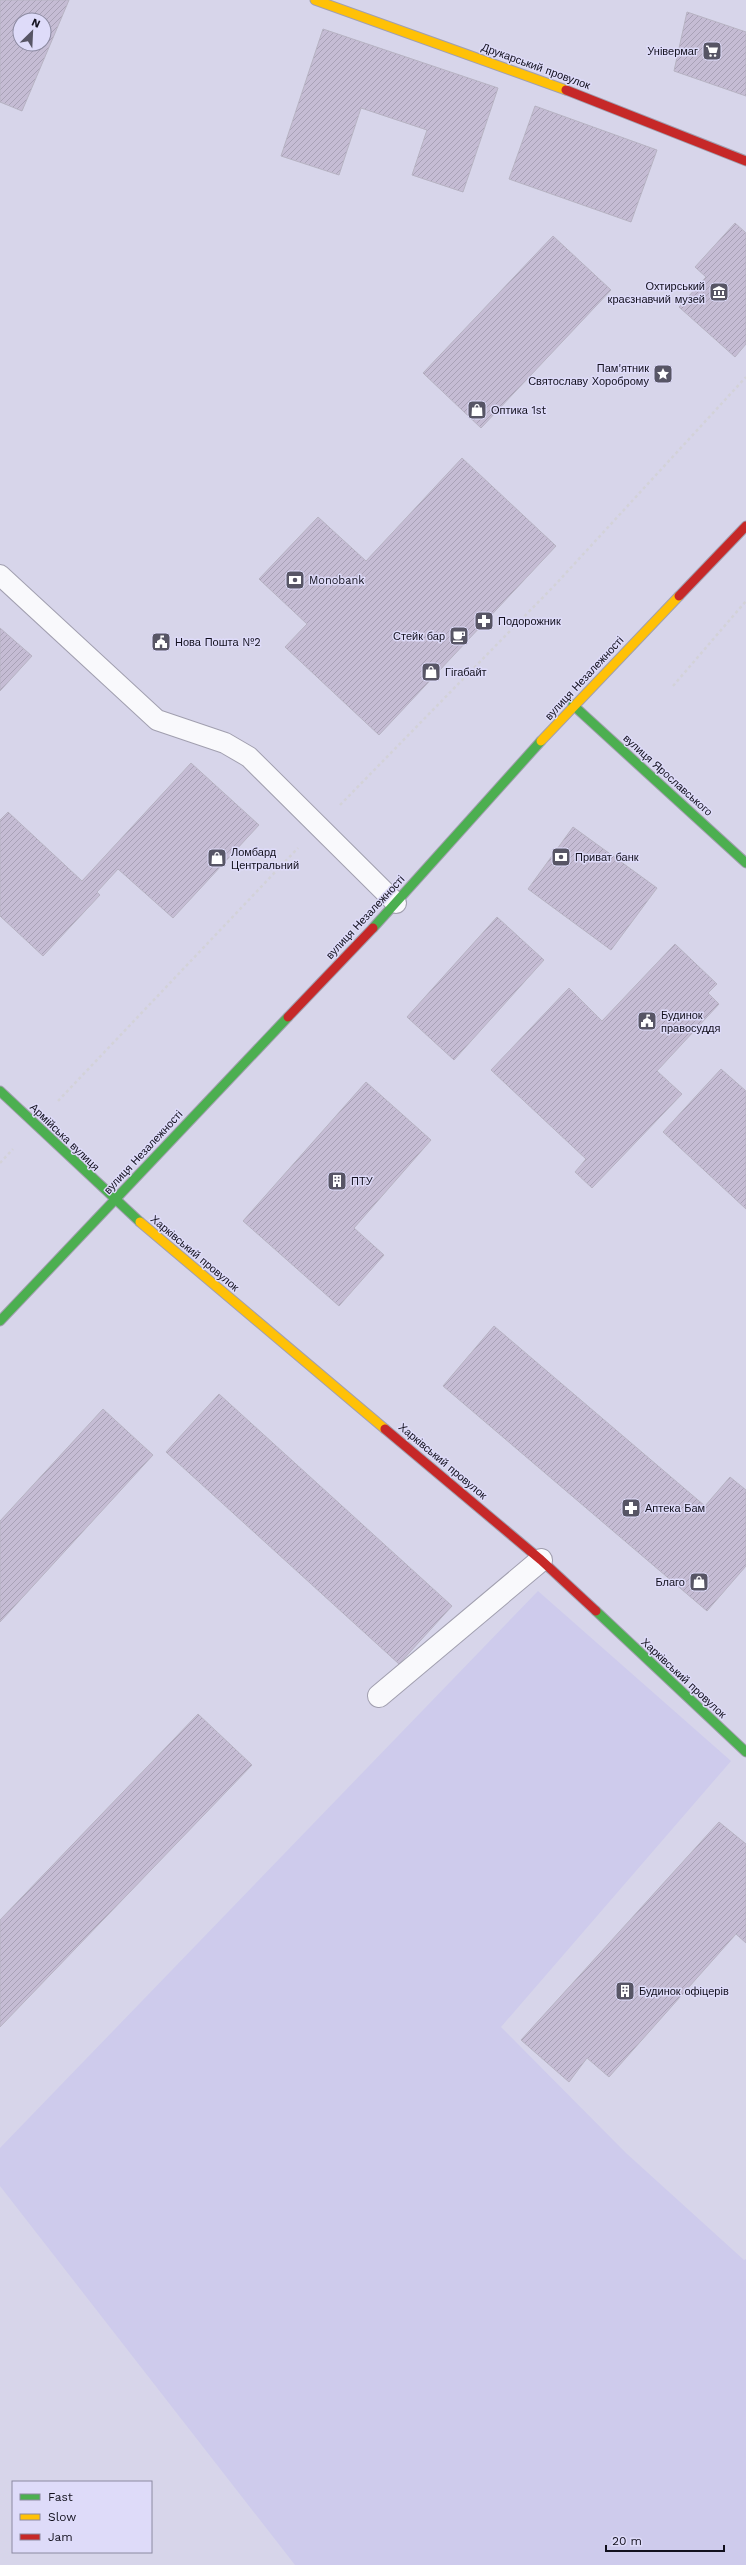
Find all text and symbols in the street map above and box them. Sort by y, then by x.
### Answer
north arrow [12,12,52,52]
text: N [29,16,42,31]
supermarket icon: Універмаг [701,40,723,62]
street label: Друкарський провулок [480,41,592,92]
place label: Універмаг [647,45,698,58]
place label: Охтирський краєзнавчий музей [608,280,705,306]
museum icon: Охтирський краєзнавчий музей [708,281,730,303]
place label: Пам'ятник Святославу Хороброму [528,362,649,388]
place icon: Пам'ятник Святославу Хороброму [652,363,674,385]
shop icon: Оптика 1st [466,399,488,421]
place label: Оптика 1st [491,404,546,417]
bank icon: Monobank [284,569,306,591]
place label: Monobank [309,574,364,587]
pharmacy icon: Подорожник [473,610,495,632]
place label: Подорожник [498,615,561,628]
cafe icon: Стейк бар [448,625,470,647]
place label: Стейк бар [393,630,445,643]
public building icon: Нова Пошта №2 [150,631,172,653]
street label: вулиця Незалежності [542,634,626,723]
place label: Нова Пошта №2 [175,636,261,649]
shop icon: Гігабайт [420,661,442,683]
place label: Гігабайт [445,666,487,679]
street label: вулиця Ярославського [620,732,715,819]
place label: Ломбард Центральний [231,846,299,872]
bank icon: Приват банк [550,846,572,868]
shop icon: Ломбард Центральний [206,847,228,869]
place label: Приват банк [575,851,639,864]
street label: вулиця Незалежності [323,873,407,962]
place label: Будинок правосуддя [661,1009,721,1035]
public building icon: Будинок правосуддя [636,1010,658,1032]
street label: Армійська вулиця [27,1101,102,1174]
street label: вулиця Незалежності [101,1108,185,1197]
building icon: ПТУ [326,1170,348,1192]
place label: ПТУ [351,1175,374,1188]
street label: Харківський провулок [148,1213,242,1294]
street label: Харківський провулок [396,1421,490,1502]
pharmacy icon: Аптека Бам [620,1497,642,1519]
place label: Аптека Бам [645,1502,705,1515]
shop icon: Благо [688,1571,710,1593]
place label: Благо [655,1576,685,1589]
street label: Харківський провулок [639,1636,729,1721]
building icon: Будинок офіцерів [614,1980,636,2002]
place label: Будинок офіцерів [639,1985,729,1998]
legend [12,2481,152,2553]
text: Fast [48,2490,73,2504]
text: Slow [48,2510,76,2524]
scale bar [606,2527,724,2553]
text: Jam [48,2530,73,2544]
text: 20 m [612,2534,642,2548]

